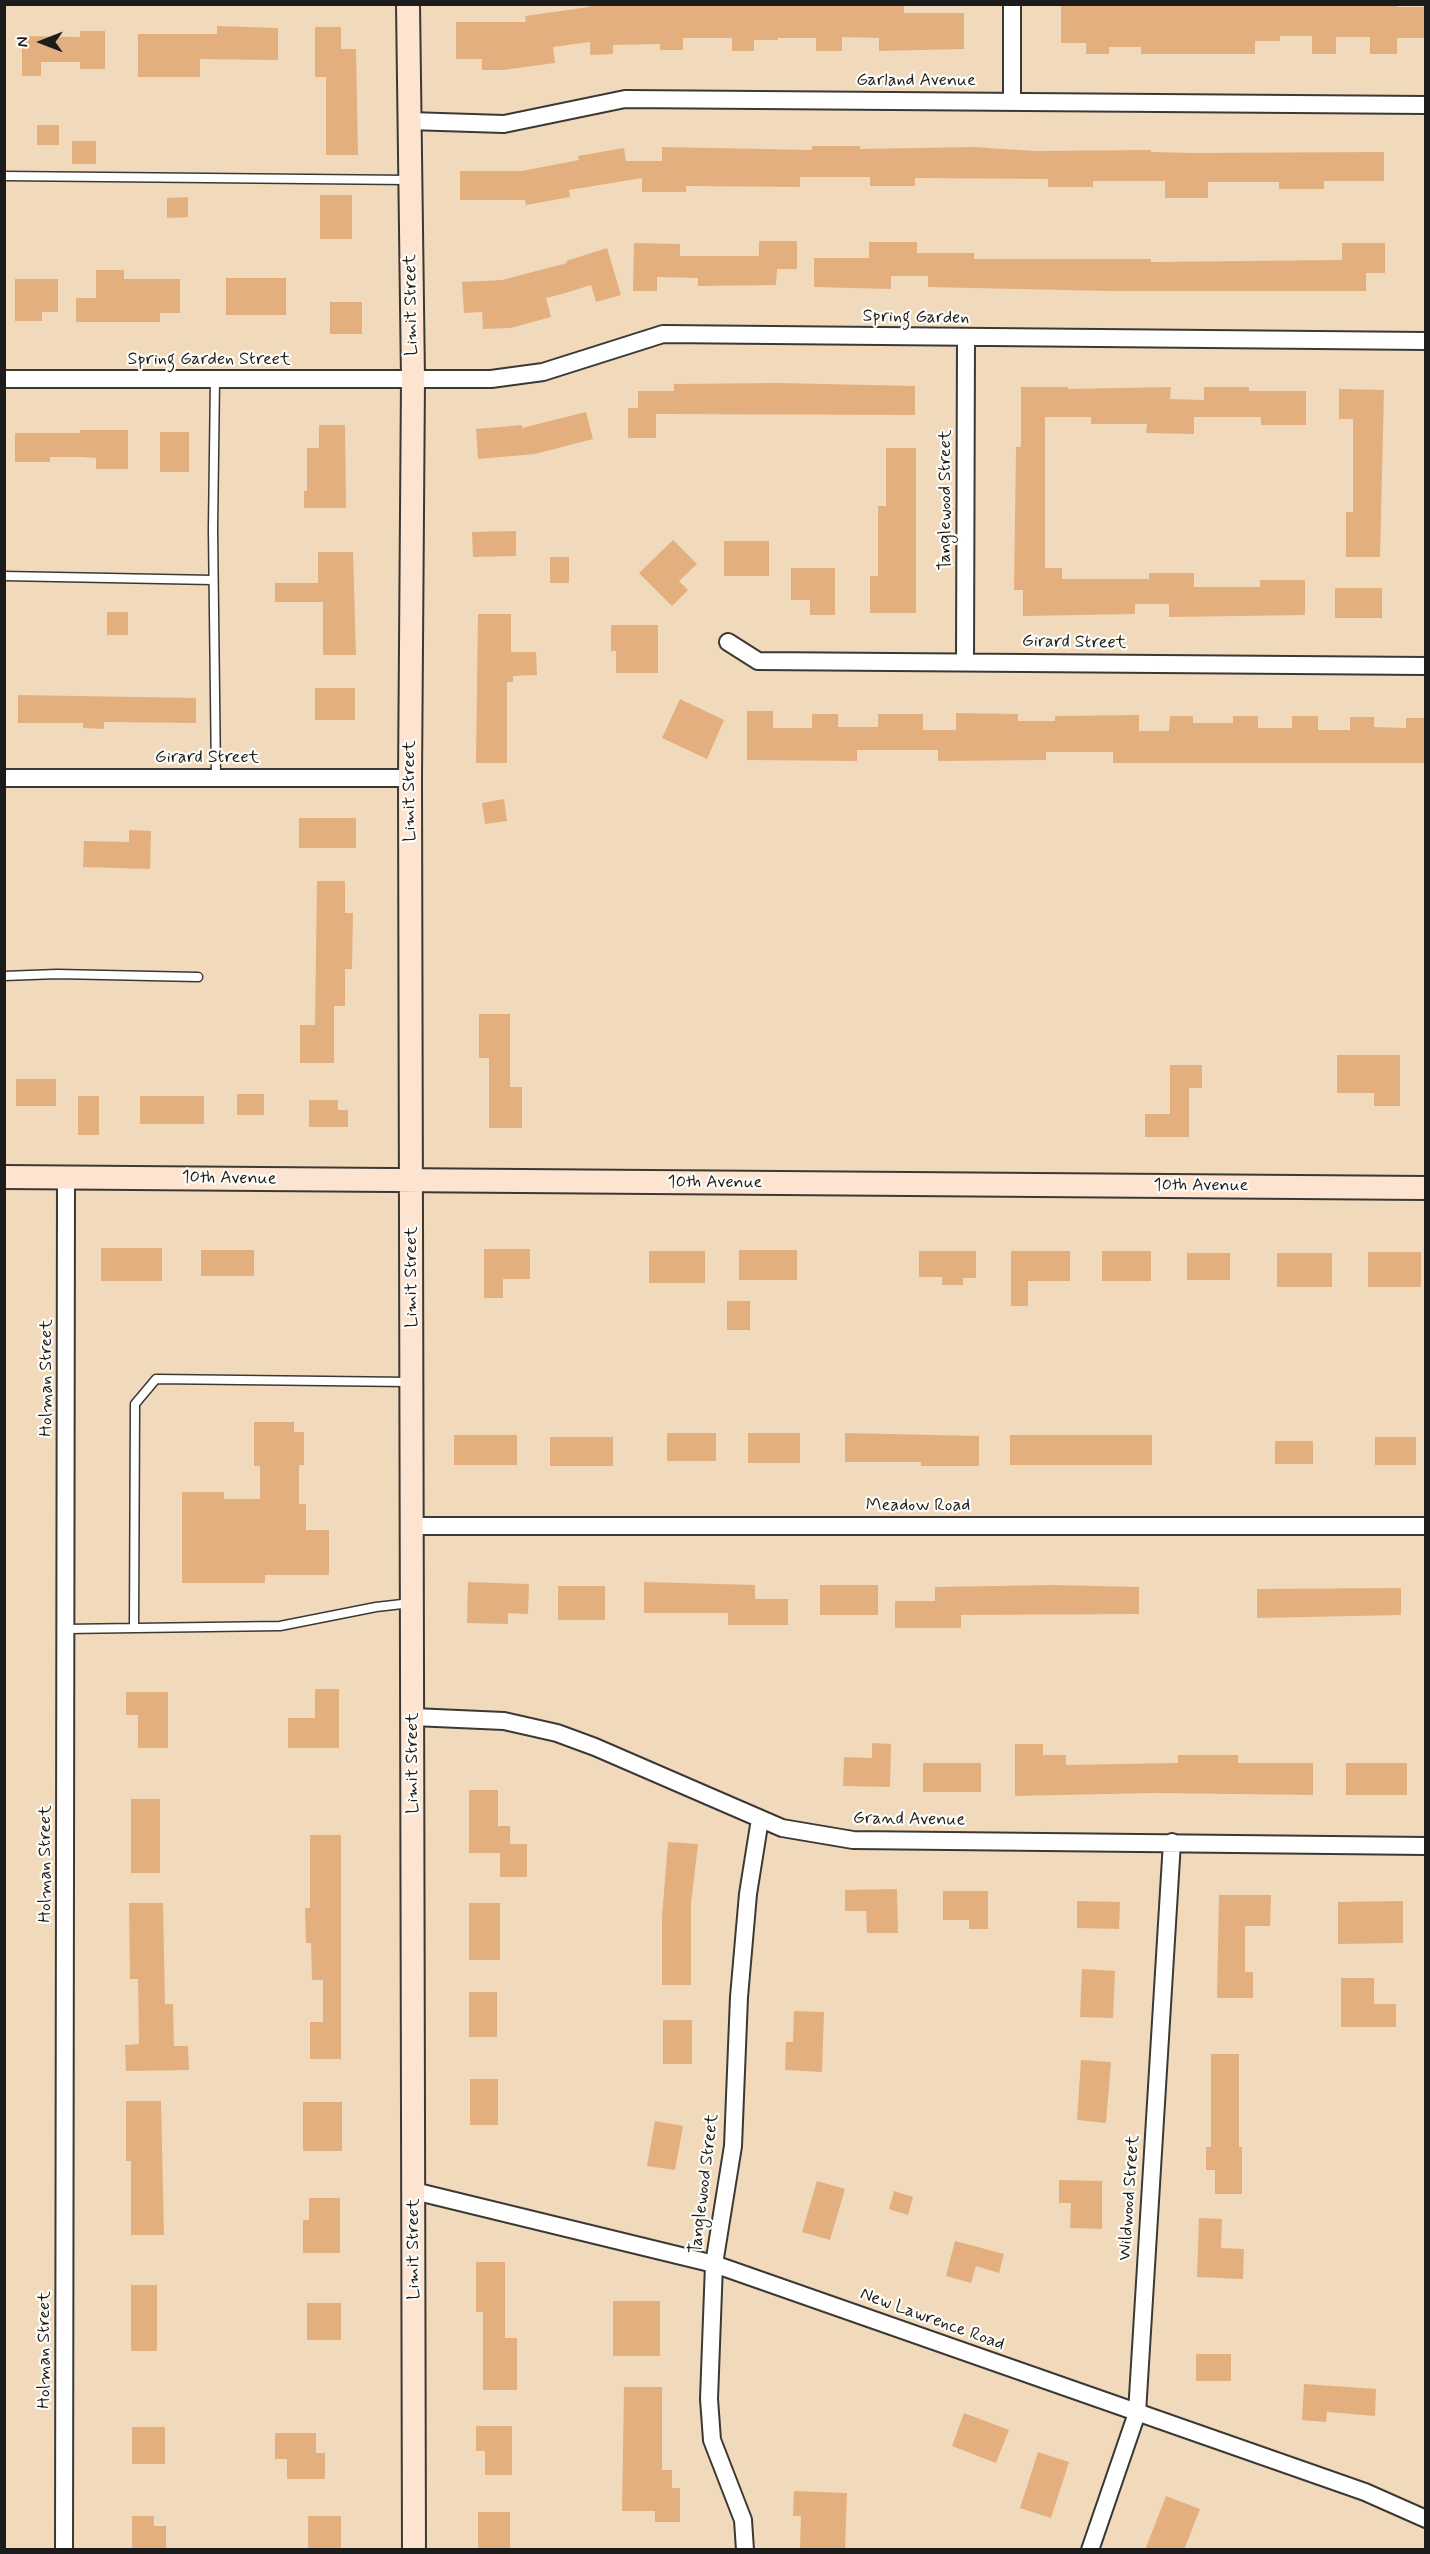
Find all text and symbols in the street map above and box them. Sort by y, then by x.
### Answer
north arrow [12,12,72,72]
text: N [13,37,34,47]
street label: Garland Avenue [856,70,976,92]
street label: Limit Street [400,254,424,356]
street label: Spring Garden [862,306,970,330]
street label: Spring Garden Street [127,349,291,371]
street label: Tanglewood Street [935,430,957,570]
street label: Girard Street [1022,631,1126,655]
street label: Limit Street [399,740,421,842]
street label: Girard Street [155,747,259,769]
street label: 10th Avenue [181,1167,277,1191]
street label: 10th Avenue [668,1172,762,1194]
street label: 10th Avenue [1154,1175,1248,1197]
street label: Limit Street [401,1226,423,1328]
street label: Holman Street [36,1319,58,1437]
street label: Meadow Road [866,1495,970,1517]
street label: Limit Street [402,1712,424,1814]
street label: Holman Street [35,1805,57,1923]
street label: Grand Avenue [853,1808,965,1832]
street label: Tanglewood Street [686,2113,724,2255]
street label: Wildwood Street [1115,2134,1145,2262]
street label: Limit Street [403,2198,425,2300]
street label: New Lawrence Road [857,2284,1007,2356]
street label: Holman Street [34,2291,56,2409]

